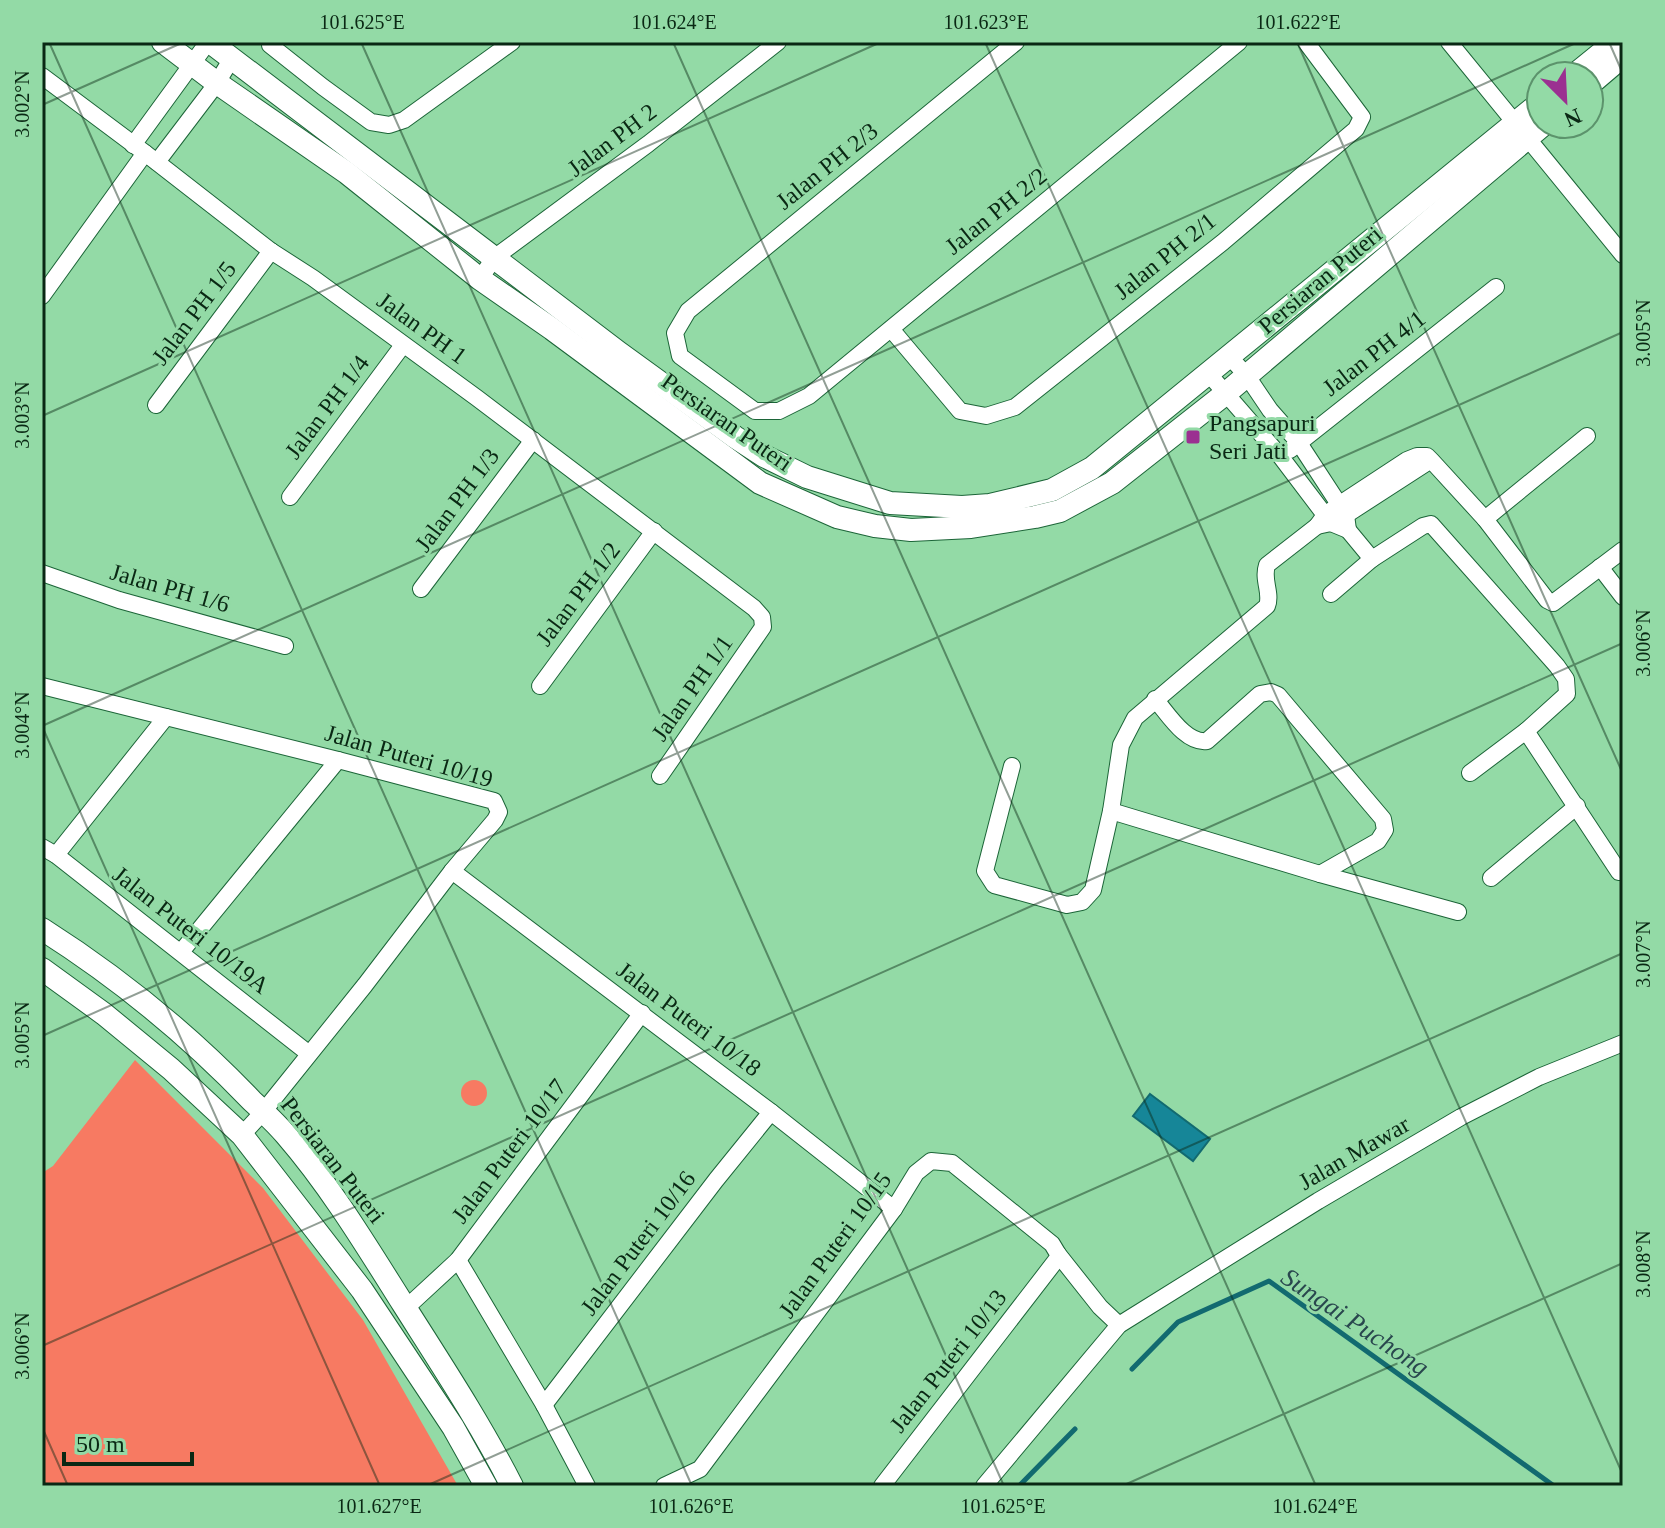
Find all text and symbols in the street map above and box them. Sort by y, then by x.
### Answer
text: 101.625°E [319,11,405,33]
text: 101.624°E [631,11,717,33]
text: 101.623°E [943,11,1029,33]
text: 101.622°E [1255,11,1341,33]
north arrow [1525,60,1605,140]
text: 3.002°N [11,70,33,138]
street label: Jalan PH 2 [563,98,661,182]
text: N [1560,103,1585,133]
street label: Jalan PH 2/3 [771,117,883,215]
street label: Jalan PH 2/2 [940,162,1052,260]
street label: Jalan PH 2/1 [1109,207,1221,305]
street label: Persiaran Puteri [1253,221,1387,339]
street label: Jalan PH 1/5 [147,256,241,370]
street label: Jalan PH 1 [372,287,472,369]
text: 3.005°N [1632,299,1654,367]
street label: Jalan PH 4/1 [1318,305,1430,401]
street label: Jalan PH 1/4 [280,350,374,464]
street label: Persiaran Puteri [657,368,797,477]
text: 3.003°N [11,381,33,449]
place label: Pangsapuri Seri Jati [1209,410,1316,464]
marker: Pangsapuri Seri Jati [1184,428,1202,446]
street label: Jalan PH 1/3 [410,443,504,557]
street label: Jalan PH 1/2 [531,537,625,651]
street label: Jalan PH 1/6 [107,559,233,617]
text: 3.006°N [1632,609,1654,677]
street label: Jalan PH 1/1 [646,630,738,746]
text: 3.004°N [11,691,33,759]
street label: Jalan Puteri 10/19 [322,720,496,792]
street label: Jalan Puteri 10/19A [108,861,275,999]
text: 3.007°N [1632,920,1654,988]
street label: Jalan Puteri 10/18 [612,956,766,1082]
text: 3.005°N [11,1001,33,1069]
street label: Jalan Puteri 10/17 [446,1074,572,1228]
street label: Persiaran Puteri [276,1092,390,1228]
street label: Jalan Mawar [1294,1111,1414,1195]
street label: Jalan Puteri 10/16 [575,1166,701,1320]
street label: Jalan Puteri 10/15 [774,1167,896,1323]
text: 3.008°N [1632,1230,1654,1298]
water label: Sungai Puchong [1276,1262,1434,1382]
street label: Jalan Puteri 10/13 [884,1285,1012,1437]
text: 3.006°N [11,1312,33,1380]
scale bar [64,1416,192,1466]
text: 50 m [76,1431,125,1457]
text: 101.627°E [336,1495,422,1517]
text: 101.626°E [648,1495,734,1517]
text: 101.625°E [960,1495,1046,1517]
text: 101.624°E [1272,1495,1358,1517]

